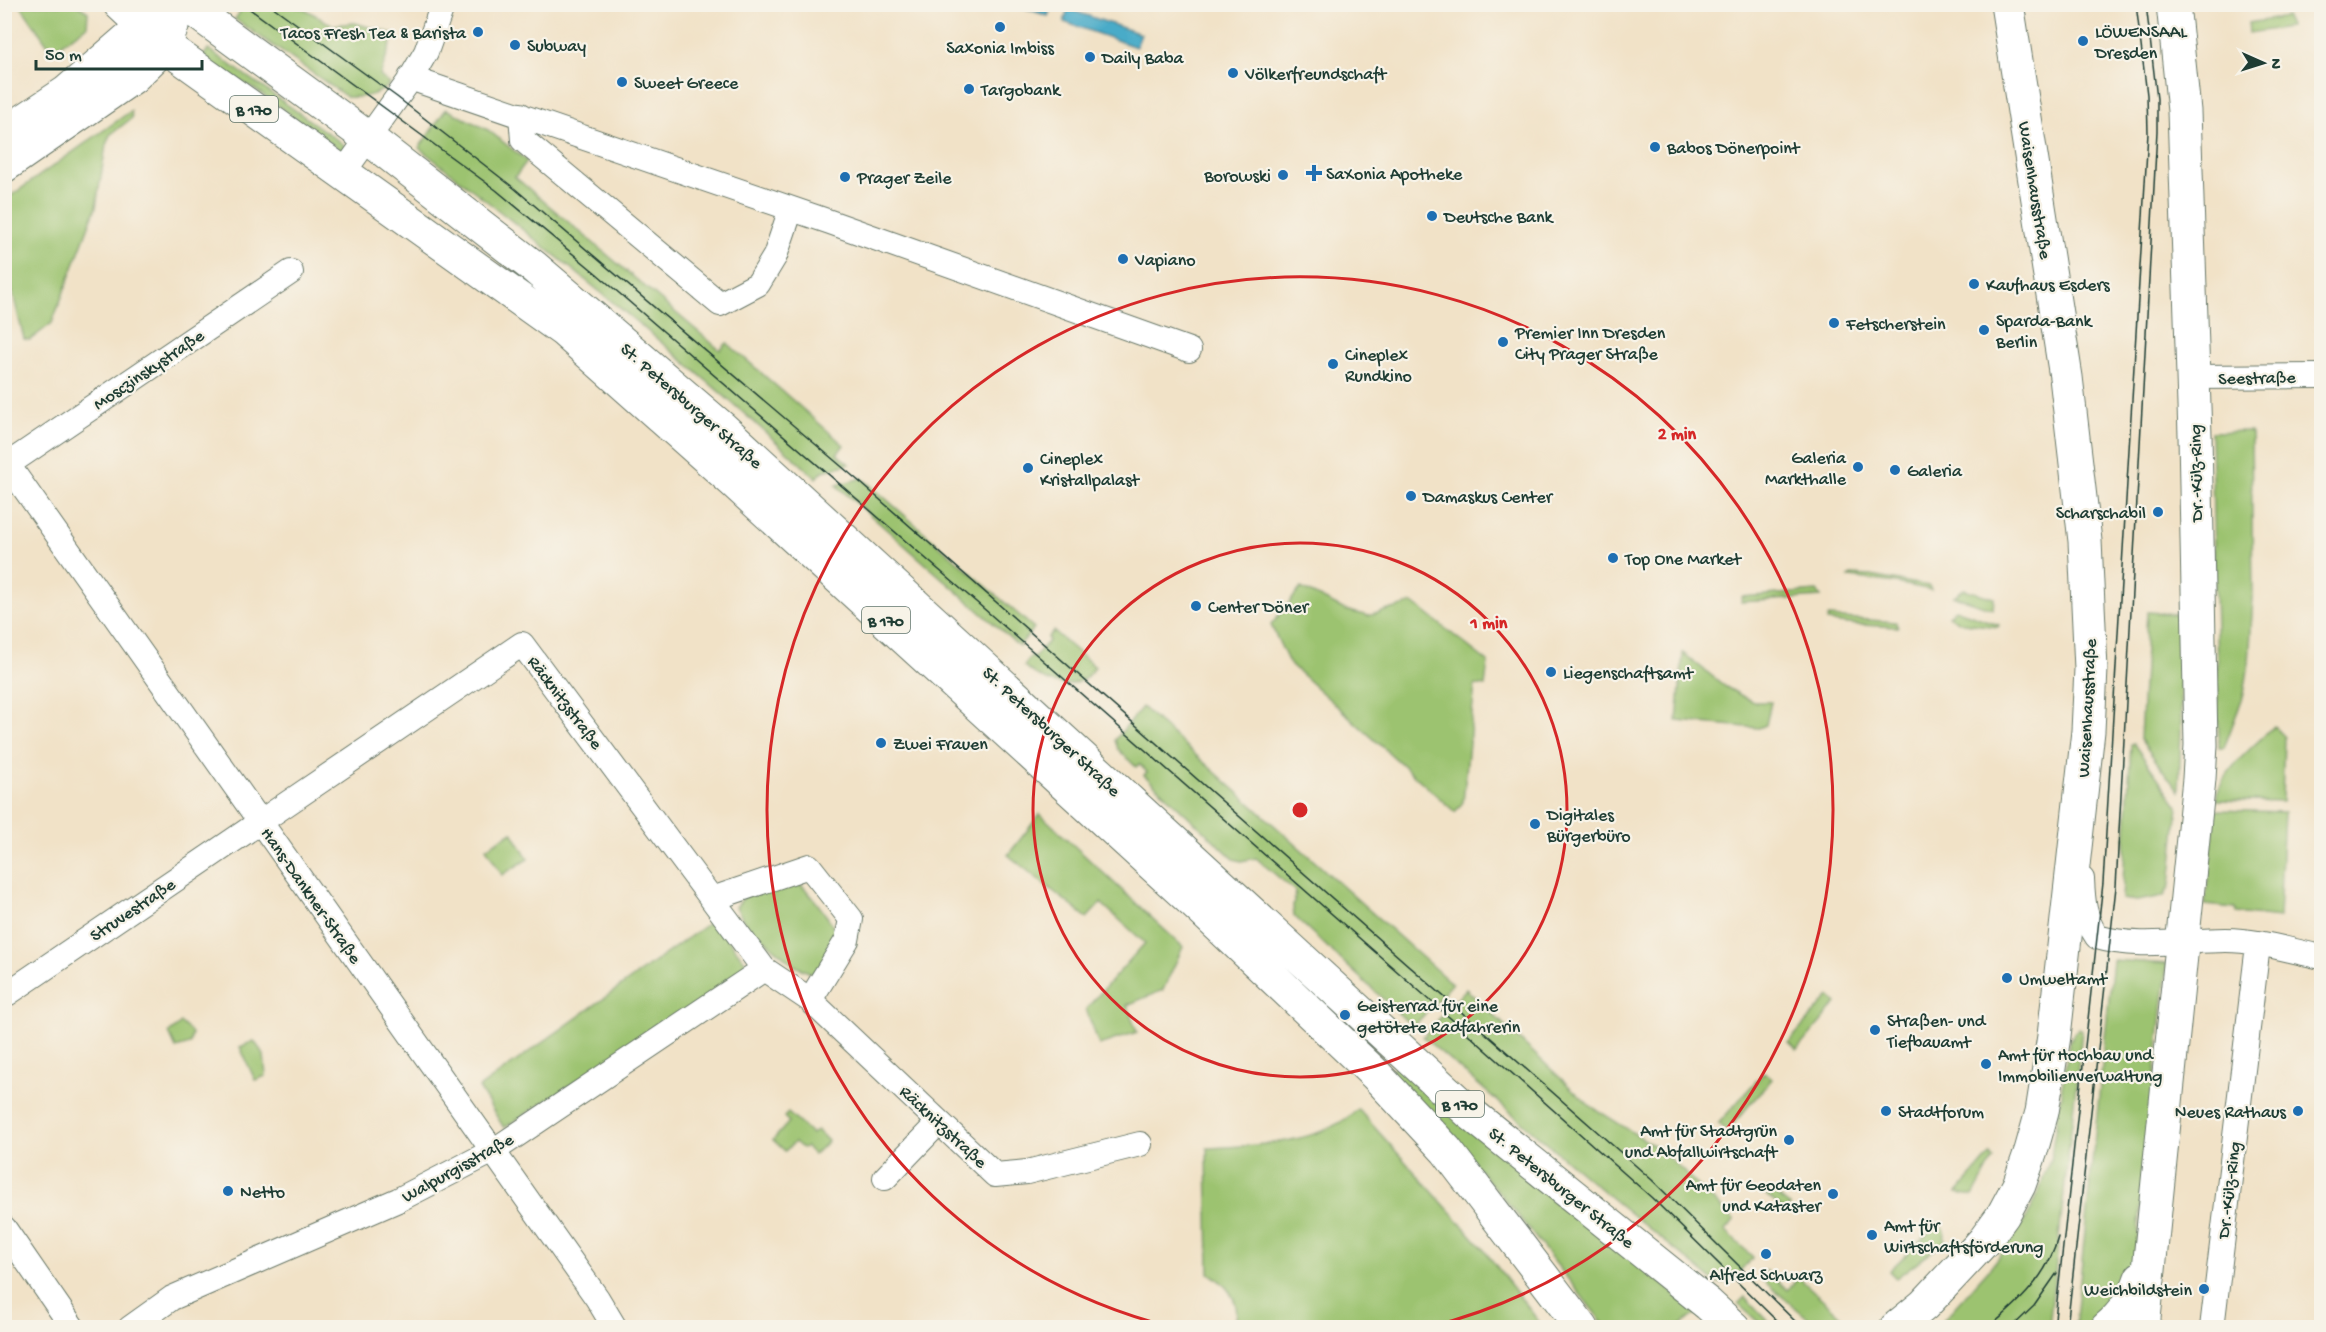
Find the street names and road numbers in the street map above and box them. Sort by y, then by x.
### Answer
road number: B 170 [230,96,278,122]
street label: Waisenhausstraße [2012,120,2055,261]
street label: Mosczinskystraße [90,326,209,416]
street label: St. Petersburger Straße [615,340,766,475]
street label: Seestraße [2218,368,2297,391]
street label: Dr.-Külz-Ring [2186,424,2209,523]
road number: B 170 [862,607,910,633]
street label: Waisenhausstraße [2074,637,2103,778]
street label: Räcknitzstraße [522,653,606,755]
street label: St. Petersburger Straße [977,663,1124,803]
street label: Hans-Dankner-Straße [255,824,365,969]
street label: Struvestraße [87,874,181,947]
street label: Räcknitzstraße [894,1082,991,1174]
road number: B 170 [1436,1091,1484,1117]
street label: St. Petersburger Straße [1483,1124,1638,1255]
street label: Walpurgisstraße [399,1130,518,1208]
street label: Dr.-Külz-Ring [2214,1141,2247,1241]

